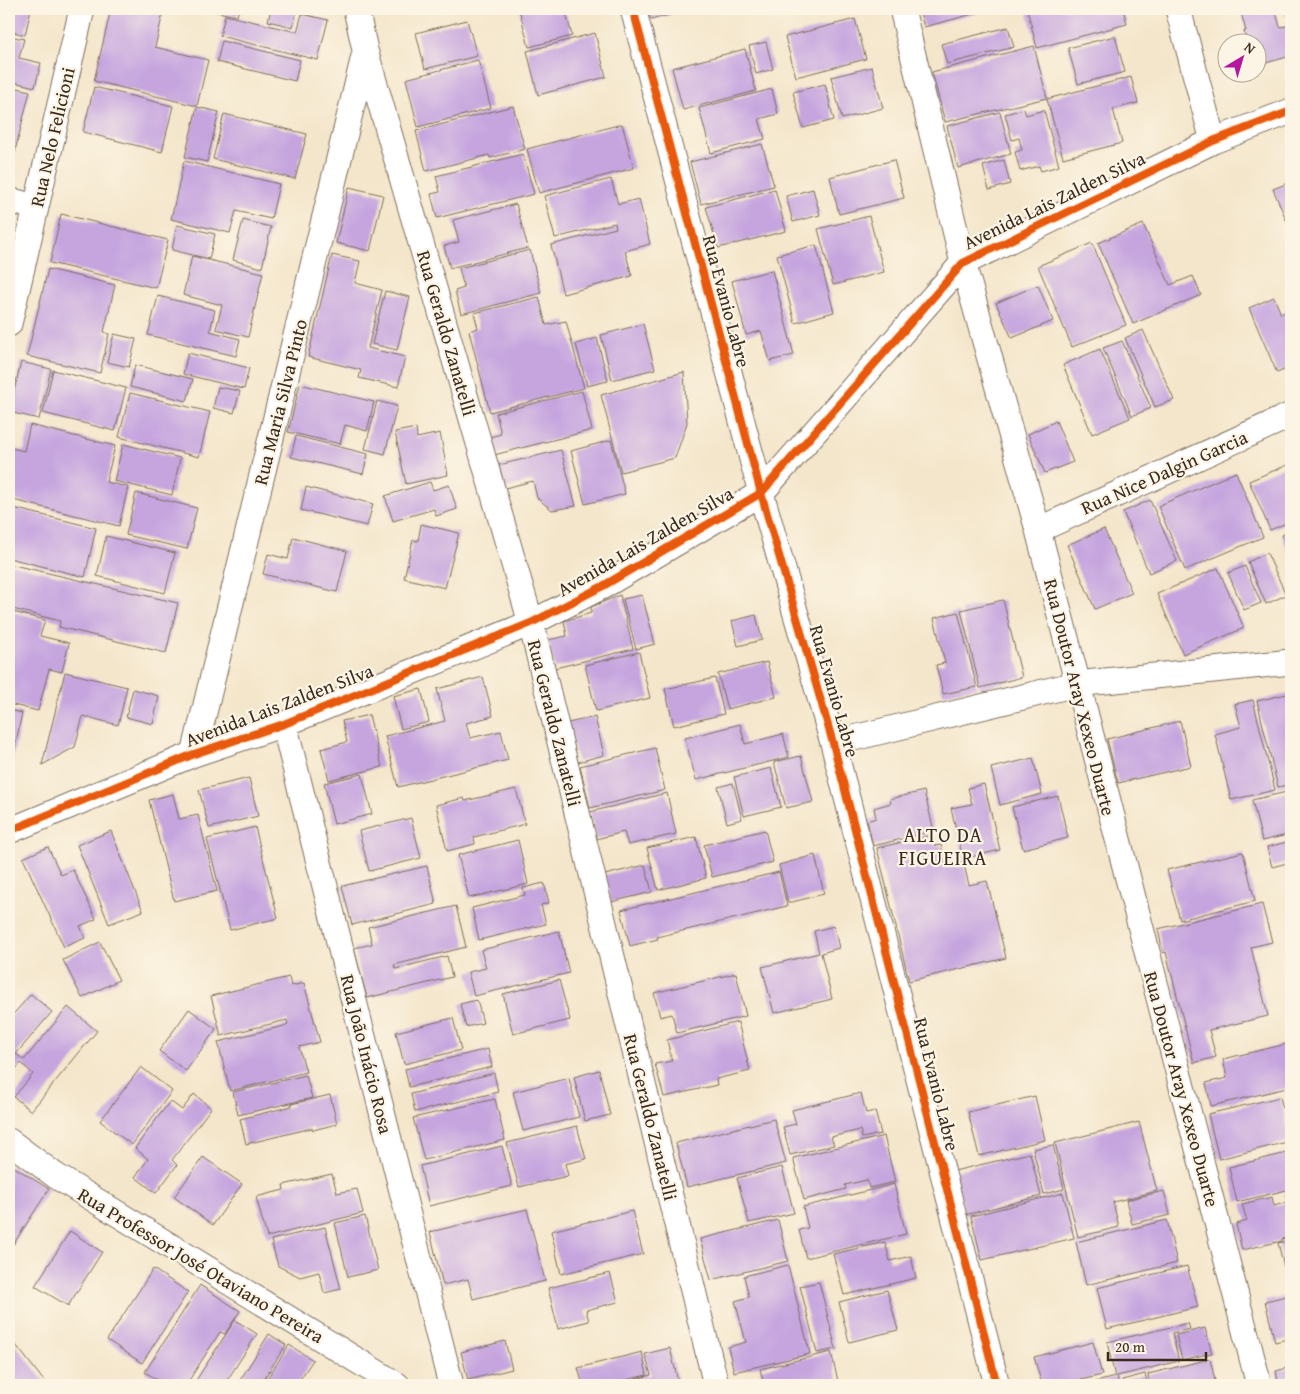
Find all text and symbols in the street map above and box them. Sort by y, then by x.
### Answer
north arrow [1218,32,1268,82]
text: N [1240,37,1260,59]
street label: Rua Nelo Felicioni [22,64,82,210]
street label: Avenida Lais Zalden Silva [958,144,1150,256]
street label: Rua Evanio Labre [696,231,758,371]
street label: Rua Geraldo Zanatelli [410,247,484,419]
street label: Rua Maria Silva Pinto [246,316,314,488]
street label: Rua Nice Dalgin Garcia [1076,423,1252,521]
street label: Avenida Lais Zalden Silva [552,479,738,603]
street label: Rua Doutor Aray Xexeo Duarte [1037,576,1123,818]
street label: Rua Evanio Labre [803,622,867,761]
street label: Rua Geraldo Zanatelli [521,637,589,809]
street label: Avenida Lais Zalden Silva [181,656,377,754]
district label: ALTO DA FIGUEIRA [899,820,987,872]
street label: Rua Doutor Aray Xexeo Duarte [1137,968,1227,1210]
street label: Rua João Inácio Rosa [334,971,400,1137]
street label: Rua Evanio Labre [907,1014,967,1154]
street label: Rua Geraldo Zanatelli [617,1031,685,1203]
street label: Rua Professor José Otaviano Pereira [73,1180,329,1350]
scale bar [1108,1329,1205,1361]
text: 20 m [1115,1336,1146,1357]

